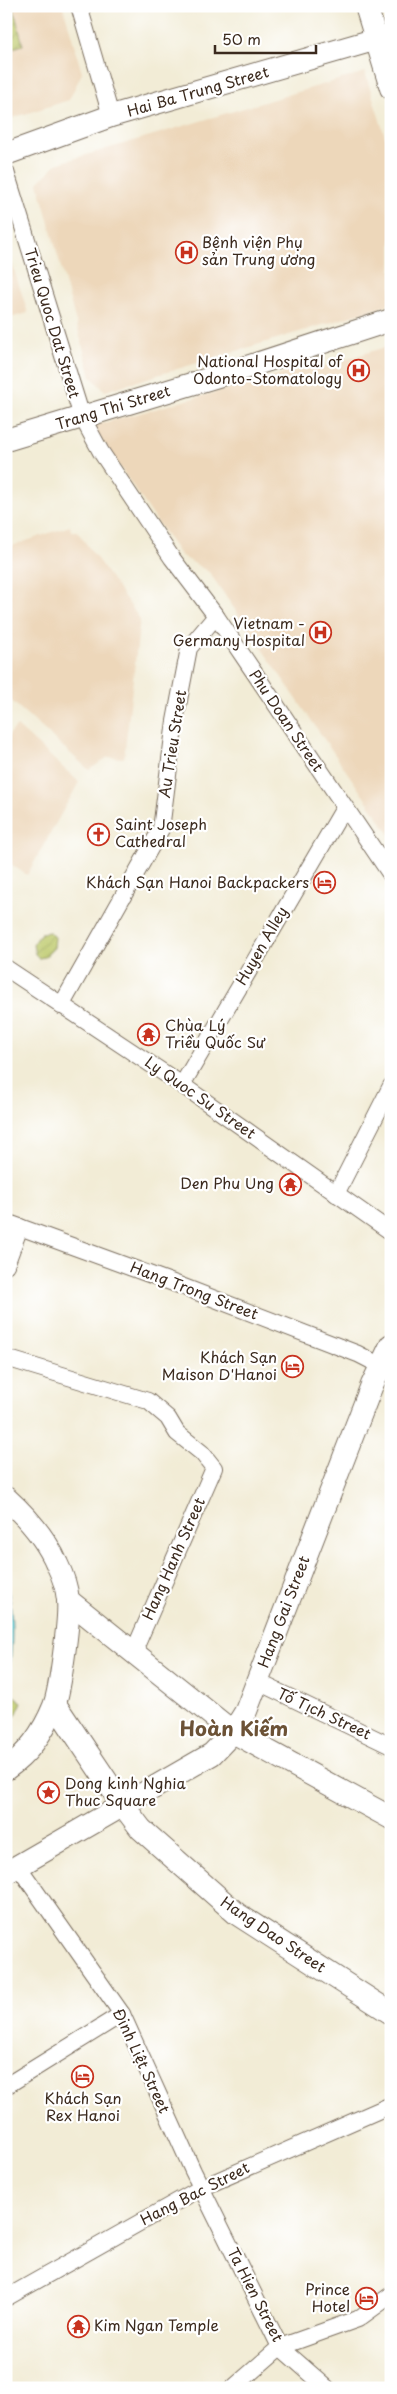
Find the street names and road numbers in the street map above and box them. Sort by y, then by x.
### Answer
street label: Hai Ba Trung Street [124,59,271,122]
street label: Trieu Quoc Dat Street [20,245,87,401]
street label: Trang Thi Street [52,378,173,435]
street label: Phu Doan Street [244,664,330,776]
street label: Au Trieu Street [152,688,191,799]
street label: Huyen Alley [229,902,293,989]
street label: Ly Quoc Su Street [141,1050,261,1144]
street label: Hang Trong Street [127,1255,262,1325]
street label: Hang Hanh Street [135,1493,210,1623]
street label: Hang Gai Street [251,1552,315,1671]
street label: Tố Tịch Street [274,1681,375,1744]
street label: Hang Dao Street [217,1890,331,1978]
street label: Đinh Liệt Street [108,2004,177,2117]
street label: Hang Bac Street [136,2155,253,2230]
street label: Ta Hien Street [223,2243,290,2346]

